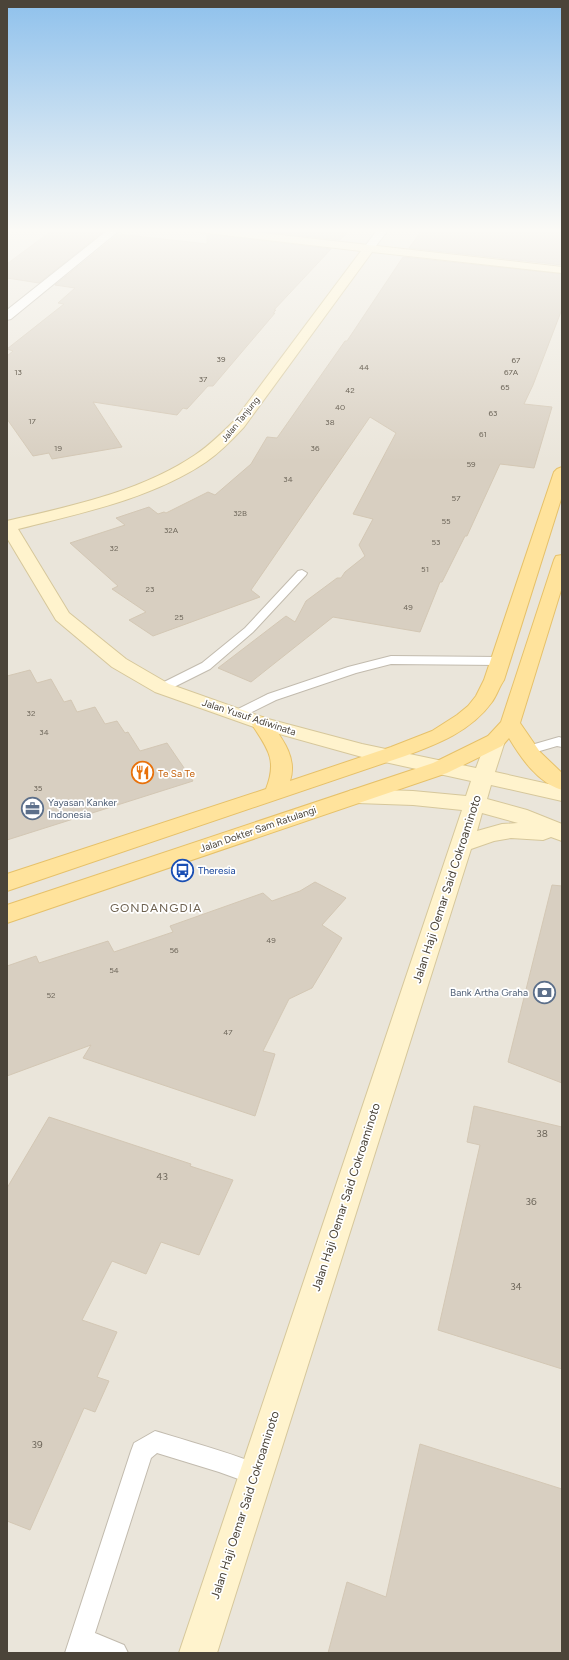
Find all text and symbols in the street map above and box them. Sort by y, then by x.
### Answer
house number: 39 [217,354,226,364]
house number: 67 [512,355,521,365]
house number: 44 [359,362,369,372]
house number: 13 [14,367,22,377]
house number: 67A [504,367,519,377]
house number: 37 [199,374,208,384]
house number: 65 [500,382,510,392]
house number: 42 [345,385,355,395]
street label: Jalan Tanjung [218,394,262,444]
house number: 40 [335,402,345,412]
house number: 63 [489,408,497,418]
house number: 17 [28,416,36,426]
house number: 38 [325,417,335,427]
house number: 61 [479,429,487,439]
house number: 19 [54,443,62,453]
house number: 36 [311,443,320,453]
house number: 59 [466,459,476,469]
house number: 34 [283,474,293,484]
house number: 57 [452,493,461,503]
house number: 32B [233,508,247,518]
house number: 55 [441,516,451,526]
house number: 32A [164,525,179,535]
house number: 53 [432,537,440,547]
house number: 32 [110,543,118,553]
house number: 51 [421,564,429,574]
house number: 23 [146,584,154,594]
house number: 49 [403,602,413,612]
house number: 25 [174,612,184,622]
street label: Jalan Yusuf Adiwinata [200,696,298,738]
house number: 32 [27,708,35,718]
house number: 34 [39,727,49,737]
restaurant icon: Te Sa Te [130,760,156,786]
place label: Te Sa Te [158,767,195,780]
house number: 35 [34,783,43,793]
street label: Jalan Haji Oemar Said Cokroaminoto [410,793,484,985]
office icon: Yayasan Kanker Indonesia [19,795,45,821]
place label: Yayasan Kanker Indonesia [48,796,117,821]
street label: Jalan Dokter Sam Ratulangi [198,803,318,855]
bus stop icon: Theresia [170,857,196,883]
place label: Theresia [198,864,235,877]
district label: GONDANGDIA [110,901,202,915]
house number: 49 [266,935,276,945]
house number: 56 [169,945,179,955]
house number: 54 [109,965,119,975]
bank icon: Bank Artha Graha [531,979,557,1005]
place label: Bank Artha Graha [450,986,528,999]
house number: 52 [46,990,56,1000]
house number: 47 [223,1027,233,1037]
street label: Jalan Haji Oemar Said Cokroaminoto [309,1101,383,1293]
house number: 38 [536,1127,548,1140]
house number: 43 [156,1170,168,1183]
house number: 36 [525,1195,537,1208]
house number: 34 [510,1280,522,1293]
street label: Jalan Haji Oemar Said Cokroaminoto [208,1409,282,1601]
house number: 39 [31,1438,43,1451]

